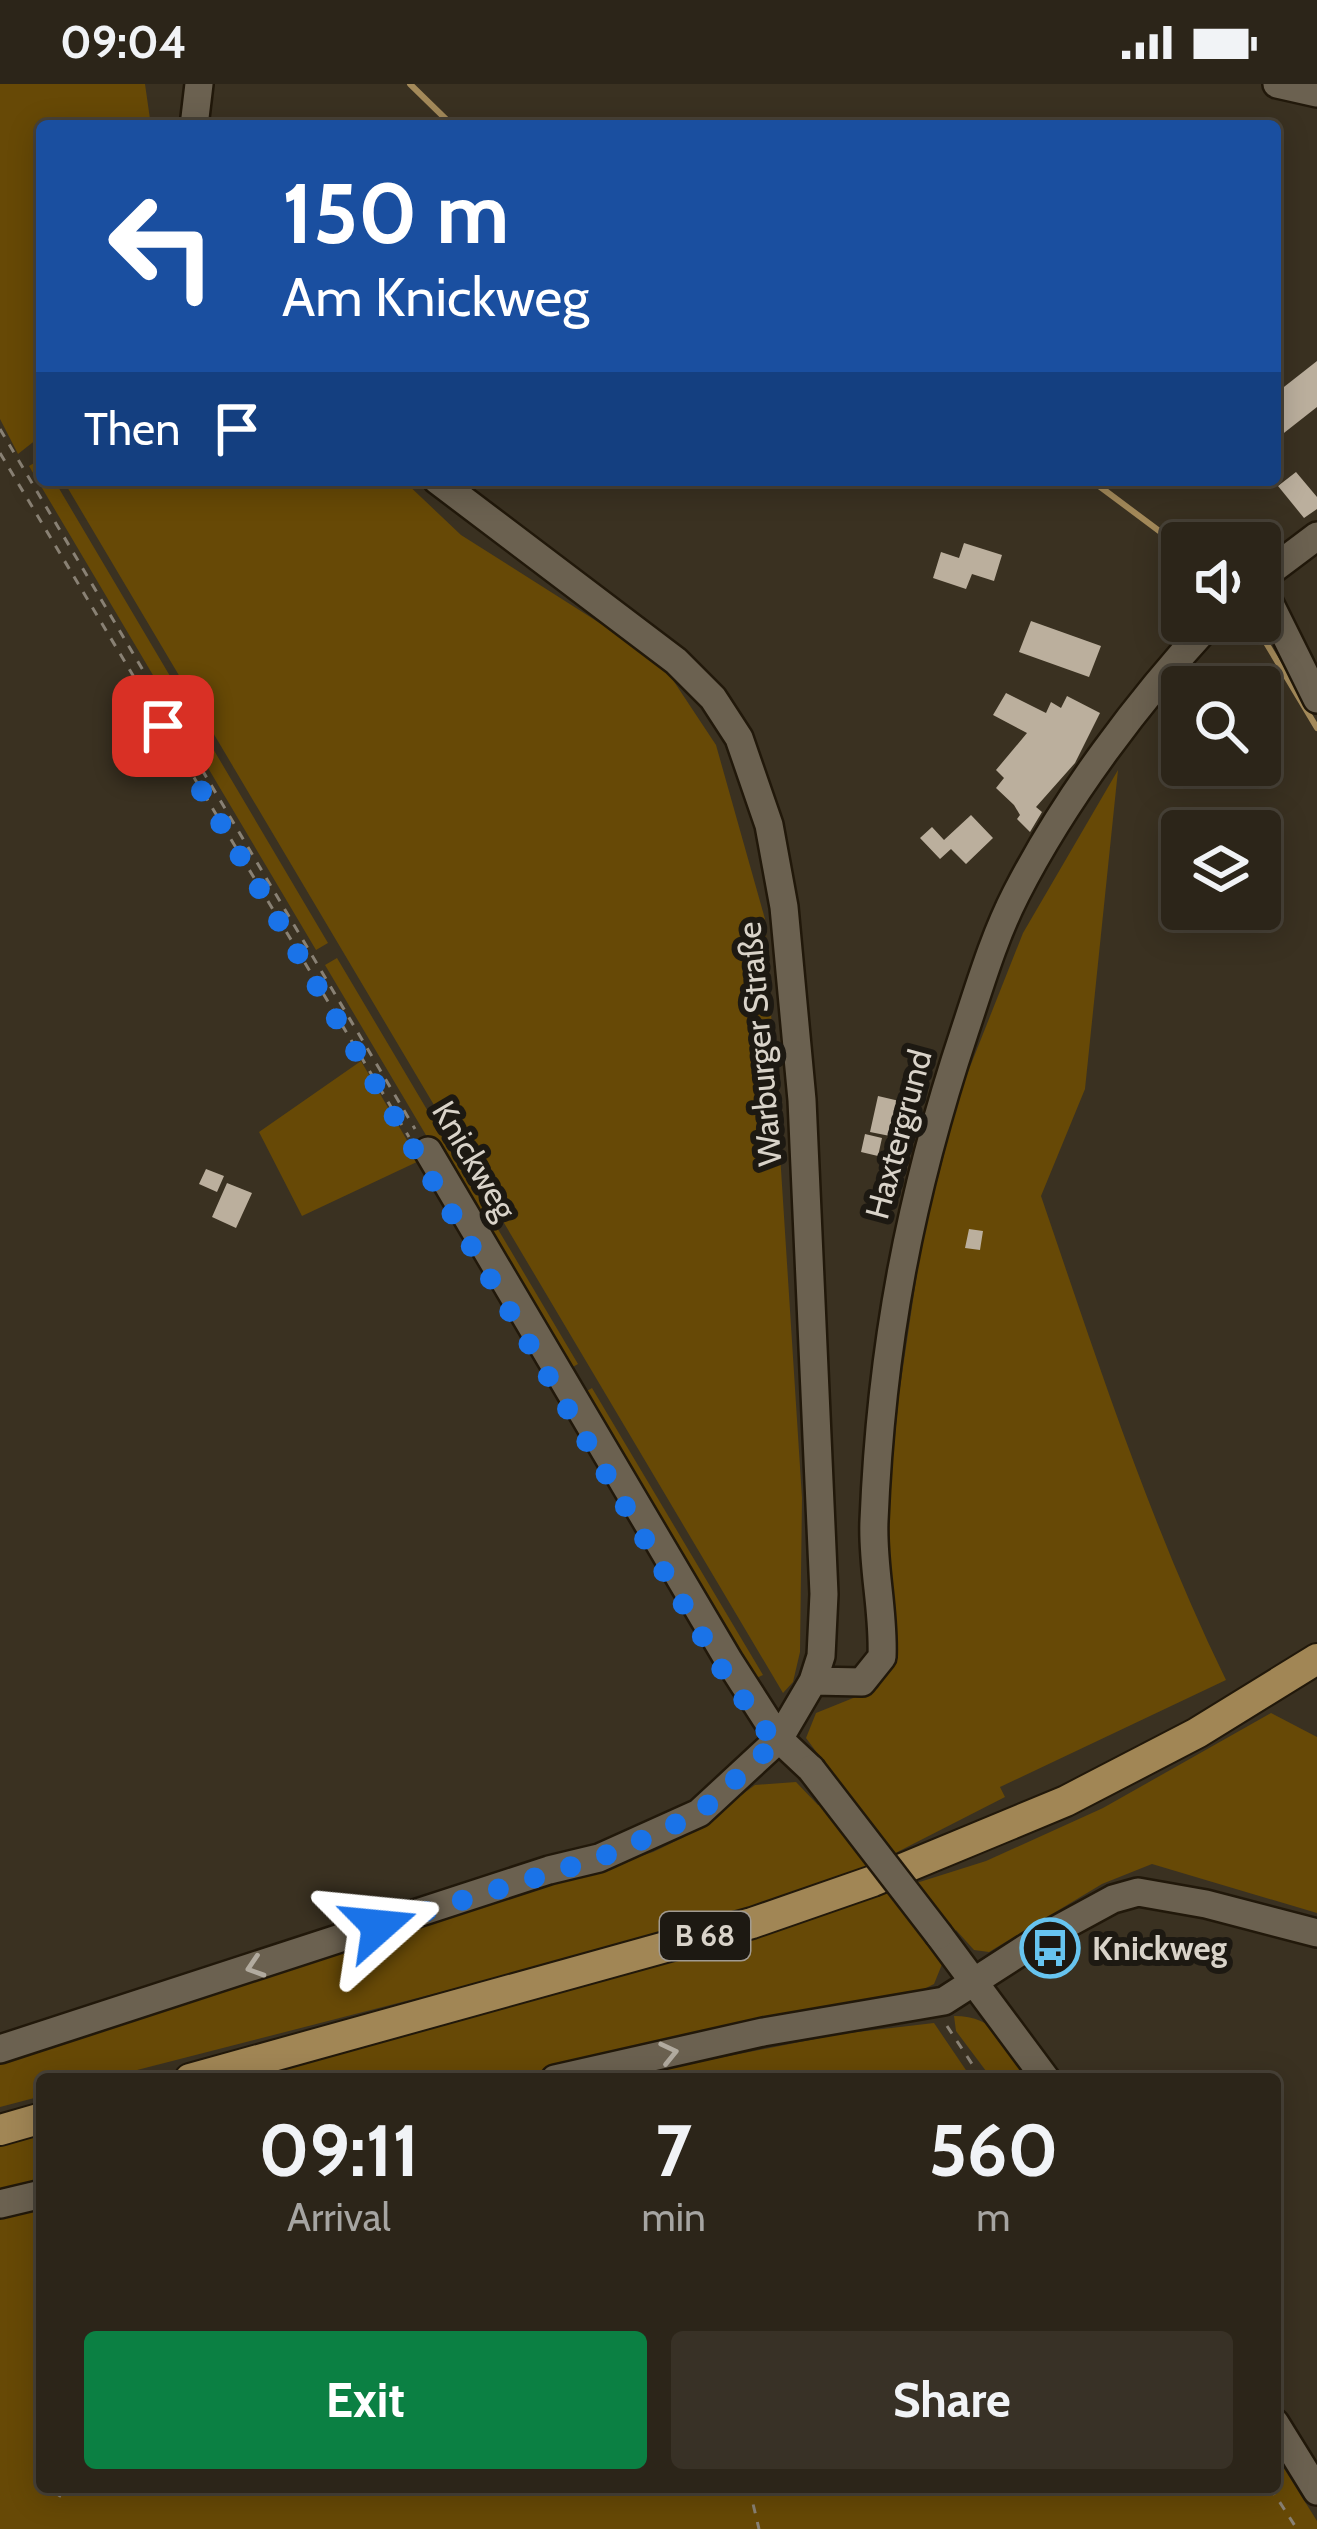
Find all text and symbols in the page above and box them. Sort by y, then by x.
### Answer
text: 09:04 [60,15,187,69]
text: 150 m [282,162,509,264]
icon: left [84,168,240,324]
text: Am Knickweg [282,264,589,330]
icon: arrive [204,396,270,462]
text: Then [84,402,180,456]
map controls [1161,522,1281,930]
button: sound [1161,522,1281,642]
button: search [1161,666,1281,786]
pin [112,675,214,777]
icon: arrive [130,693,196,759]
button: layers [1161,810,1281,930]
street label: Warburger Straße [728,920,790,1168]
street label: Haxtergrund [856,1045,940,1223]
street label: Knickweg [424,1094,526,1227]
position arrow [316,1863,442,1989]
road number: B 68 [660,1912,750,1960]
bus stop icon: Knickweg [1019,1917,1081,1979]
place label: Knickweg [1092,1928,1228,1968]
one-way arrow [246,1953,267,1977]
one-way arrow [659,2042,679,2067]
text: 09:11 [259,2107,419,2194]
text: 7 [655,2107,692,2194]
text: 560 [928,2107,1058,2194]
text: Arrival [287,2193,391,2241]
text: min [642,2193,706,2241]
text: m [976,2193,1011,2241]
button: Exit [84,2331,647,2469]
button: Share [671,2331,1233,2469]

